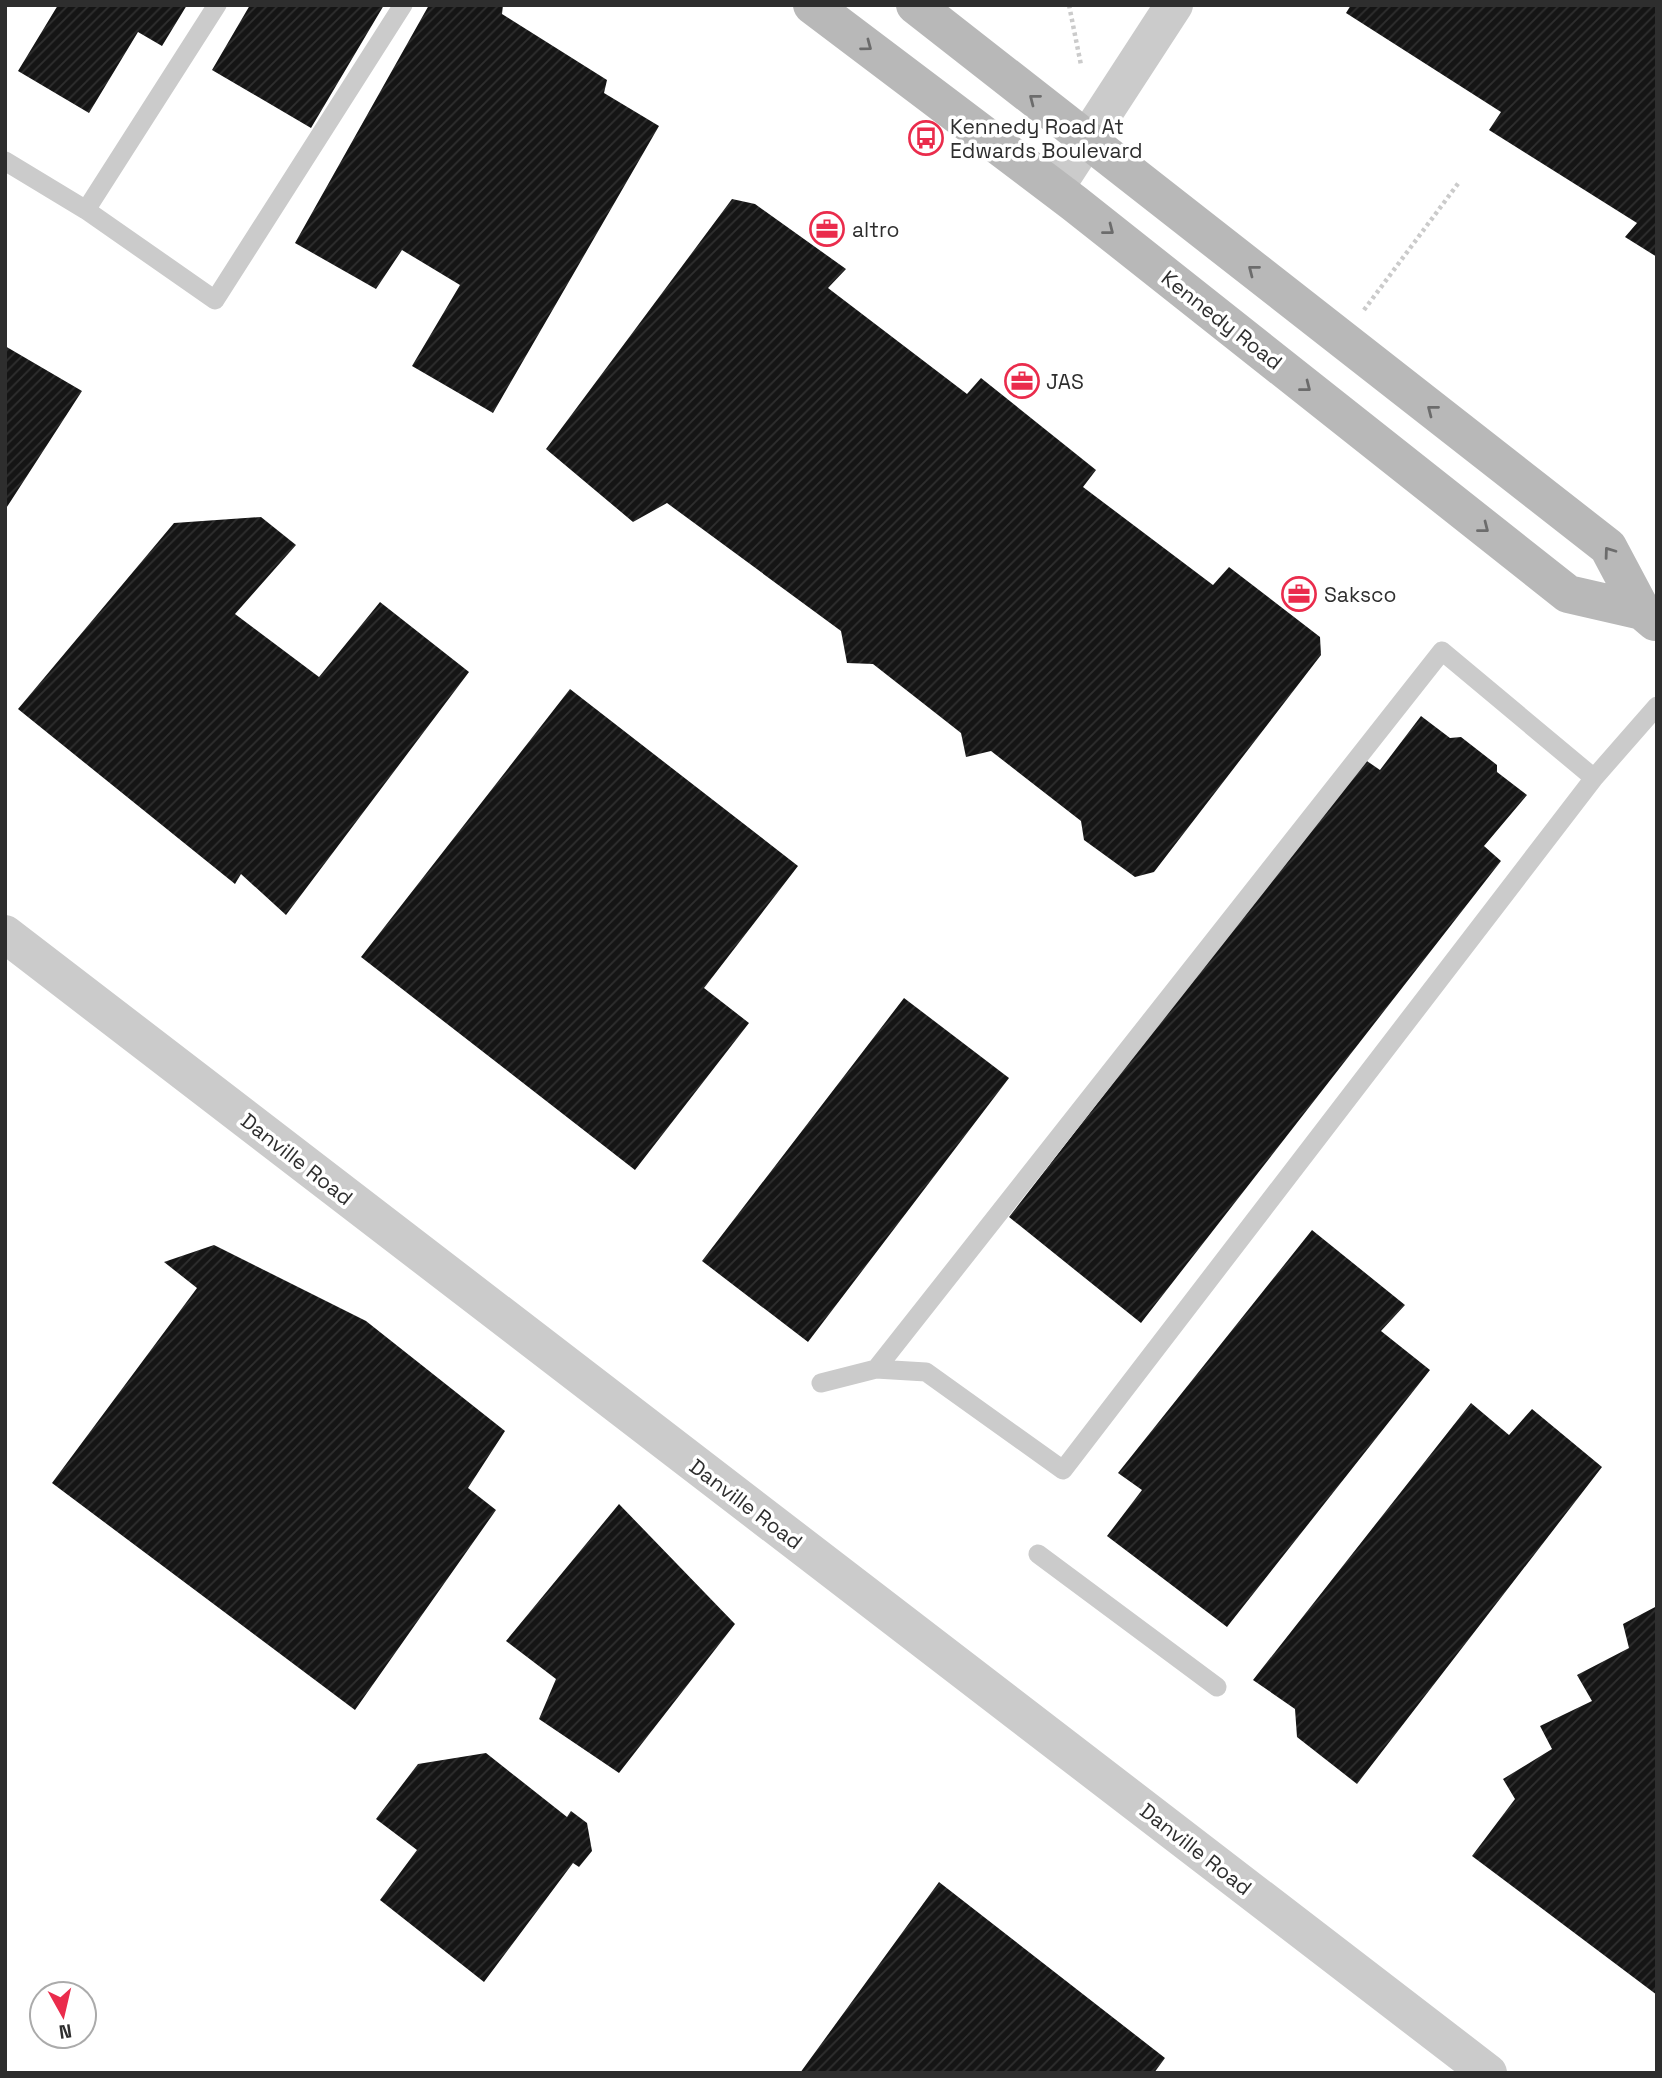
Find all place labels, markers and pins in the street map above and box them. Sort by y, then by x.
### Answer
place label: Kennedy Road At Edwards Boulevard [950,113,1143,164]
bus stop icon: Kennedy Road At Edwards Boulevard [907,119,945,157]
office icon: altro [808,210,846,248]
place label: altro [852,216,899,243]
office icon: JAS [1003,362,1041,400]
place label: JAS [1046,368,1084,395]
office icon: Saksco [1280,575,1318,613]
place label: Saksco [1324,581,1397,608]

